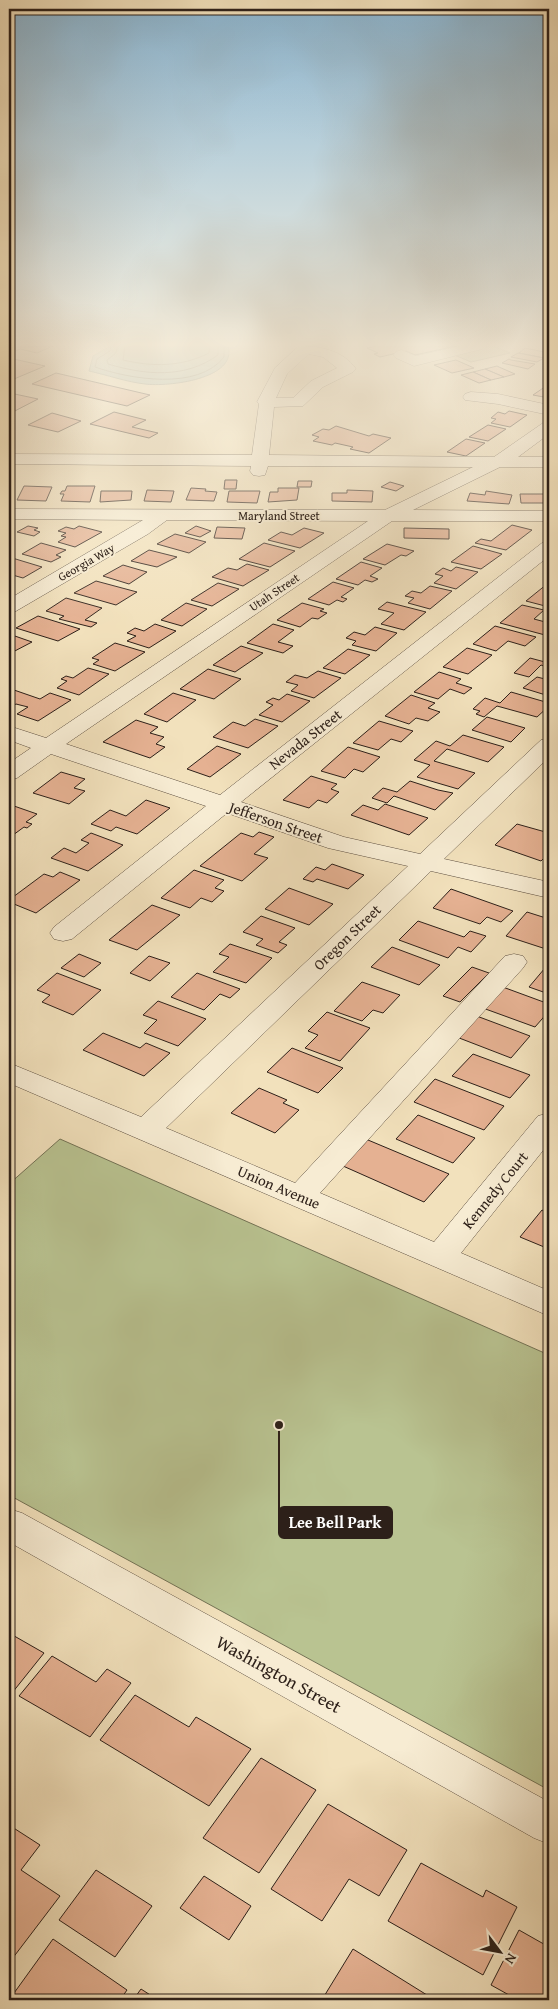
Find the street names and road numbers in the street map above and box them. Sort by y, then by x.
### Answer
street label: Maryland Street [238,507,321,524]
street label: Georgia Way [55,539,117,585]
street label: Utah Street [245,568,303,615]
street label: Nevada Street [264,703,346,774]
street label: Jefferson Street [224,795,326,848]
street label: Oregon Street [308,899,386,975]
street label: Kennedy Court [457,1146,533,1233]
street label: Union Avenue [234,1160,324,1214]
street label: Washington Street [211,1628,347,1720]

